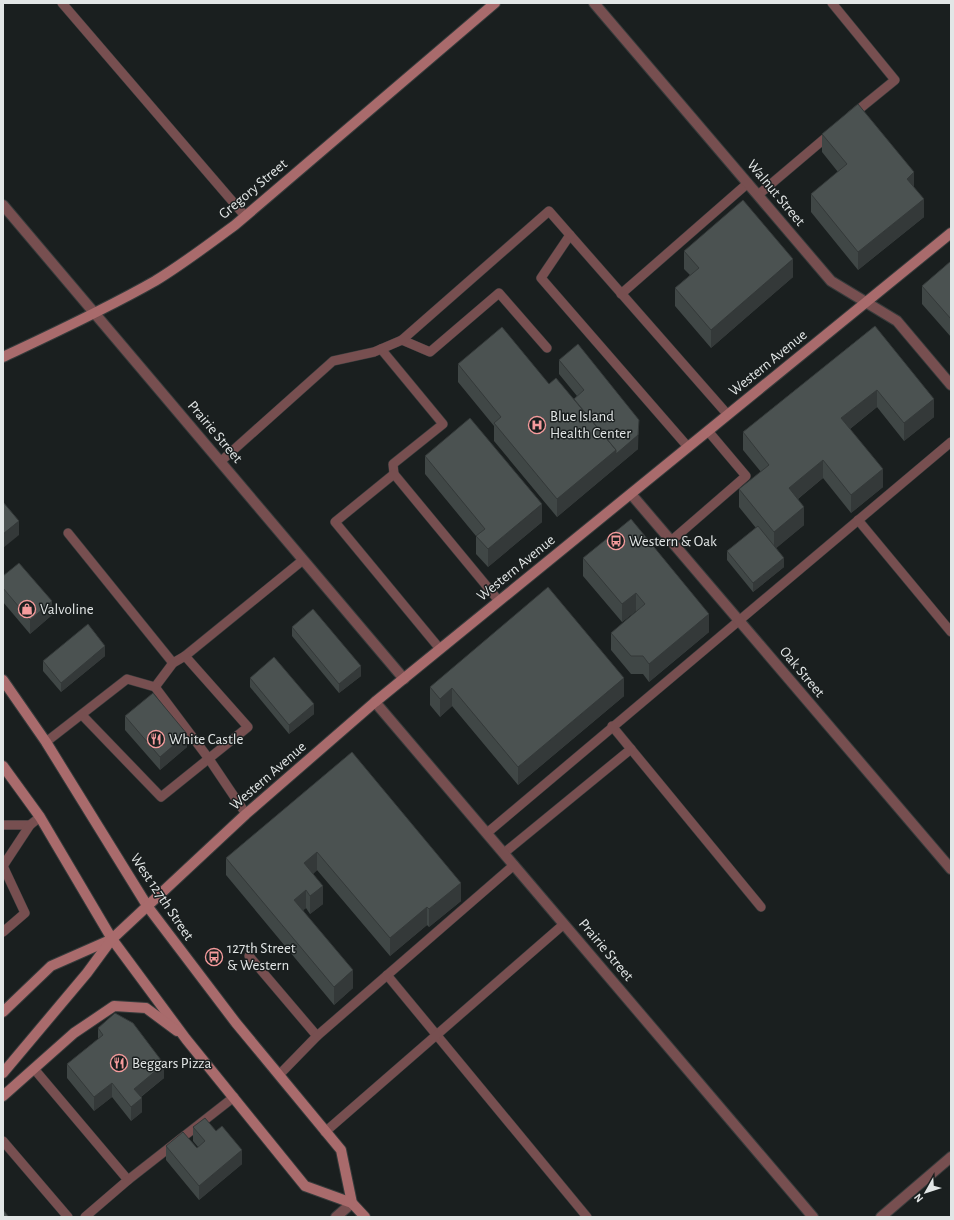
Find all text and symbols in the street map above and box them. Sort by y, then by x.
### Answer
street label: Gregory Street [216,156,290,222]
street label: Walnut Street [744,157,808,229]
street label: Western Avenue [726,327,810,399]
street label: Prairie Street [185,398,245,466]
place label: Blue Island Health Center [550,409,631,441]
hospital icon: Blue Island Health Center [527,415,547,435]
bus stop icon: Western & Oak [606,531,626,551]
street label: Western Avenue [474,532,558,604]
place label: Western & Oak [629,534,717,549]
shop icon: Valvoline [17,599,37,619]
place label: Valvoline [40,602,94,617]
street label: Oak Street [777,644,828,700]
restaurant icon: White Castle [146,729,166,749]
place label: White Castle [169,732,243,747]
street label: Western Avenue [227,739,309,813]
street label: West 127th Street [128,851,197,943]
street label: Prairie Street [576,916,636,984]
place label: 127th Street & Western [227,941,296,973]
bus stop icon: 127th Street & Western [204,947,224,967]
restaurant icon: Beggars Pizza [109,1053,129,1073]
place label: Beggars Pizza [132,1056,212,1071]
north arrow [906,1172,946,1212]
text: N [912,1192,925,1204]

